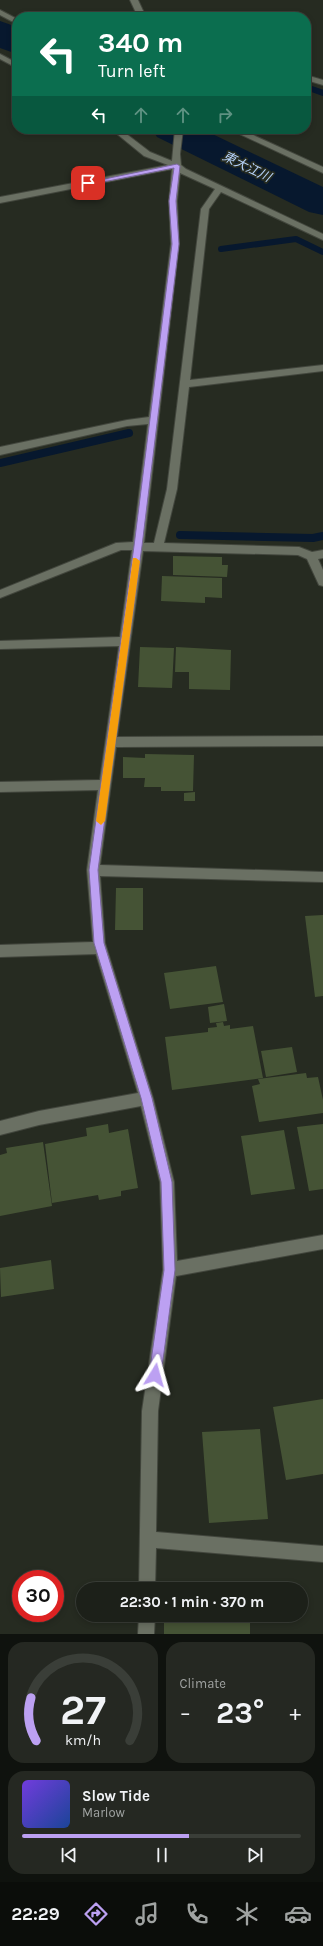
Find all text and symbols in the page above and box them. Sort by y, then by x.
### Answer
text: 340 m [98,26,183,59]
icon: left [32,28,84,80]
text: Turn left [98,60,166,82]
icon: left [88,104,110,126]
icon: ahead [130,104,152,126]
icon: ahead [172,104,194,126]
icon: right [214,104,236,126]
water label: 東大江川 [220,148,275,185]
pin [71,166,105,200]
icon: arrive [77,172,99,194]
position arrow [134,1354,176,1396]
speed limit sign: 30 [12,1570,64,1622]
text: 22:30 · 1 min · 370 m [120,1593,264,1611]
text: Climate [180,1676,226,1691]
text: 27 [60,1685,106,1733]
text: 23° [216,1695,264,1731]
text: − [180,1700,191,1726]
text: + [289,1700,301,1726]
text: km/h [65,1731,101,1748]
text: Slow Tide [82,1787,150,1805]
text: Marlow [82,1805,125,1820]
icon: previous [58,1844,80,1866]
icon: pause [151,1844,173,1866]
icon: next [244,1844,266,1866]
icon: directions [82,1900,110,1928]
icon: music [133,1900,161,1928]
icon: phone [183,1900,211,1928]
icon: climate [233,1900,261,1928]
icon: car [284,1900,312,1928]
text: 22:29 [11,1903,60,1925]

